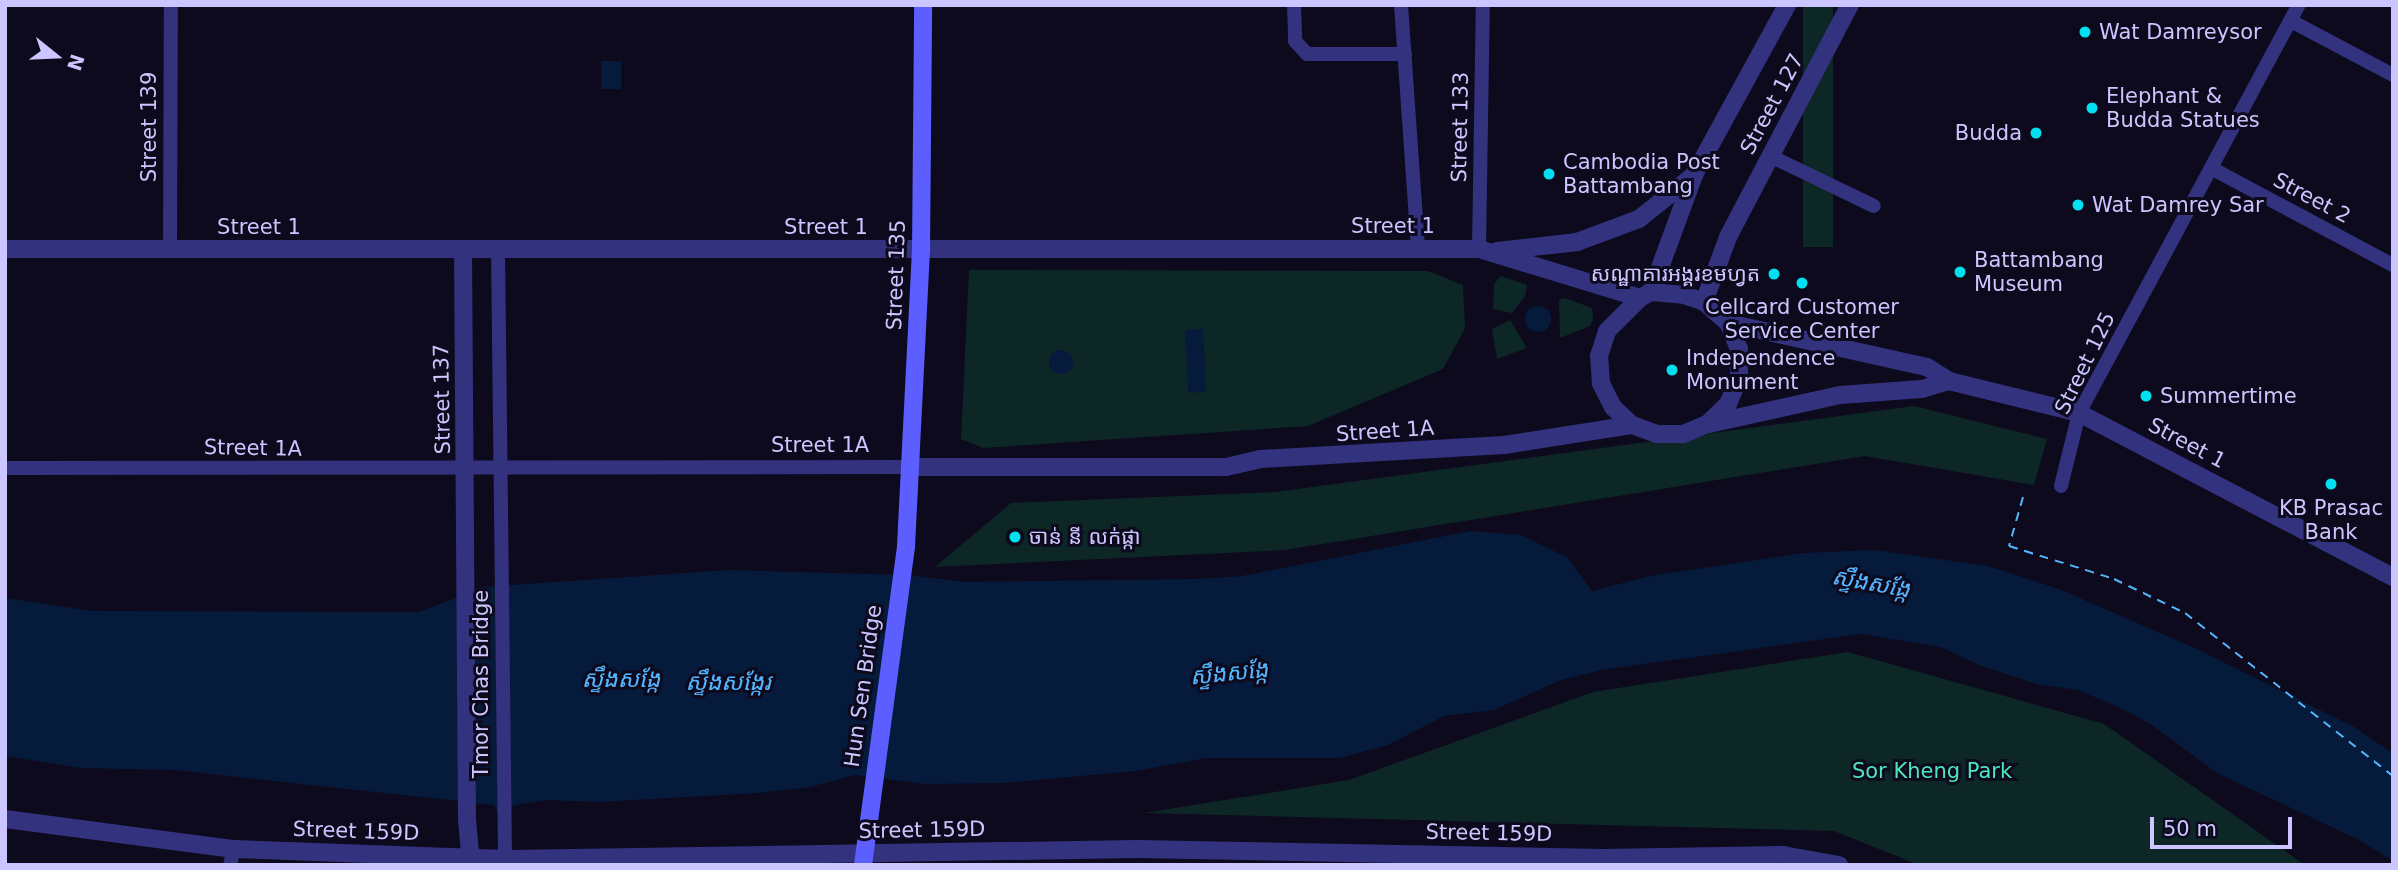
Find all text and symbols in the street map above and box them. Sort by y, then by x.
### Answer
place label: Wat Damreysor [2099,19,2262,45]
north arrow [21,21,91,91]
marker: Wat Damreysor [2077,24,2093,40]
street label: Street 127 [1735,49,1809,159]
text: N [63,52,89,73]
street label: Street 139 [136,72,162,182]
street label: Street 133 [1446,72,1474,182]
place label: Elephant & Budda Statues [2106,83,2260,133]
marker: Elephant & Budda Statues [2084,100,2100,116]
place label: Budda [1955,120,2022,146]
marker: Budda [2028,125,2044,141]
place label: Cambodia Post Battambang [1563,149,1720,199]
marker: Cambodia Post Battambang [1541,166,1557,182]
street label: Street 2 [2269,167,2355,229]
place label: Wat Damrey Sar [2092,192,2264,218]
marker: Wat Damrey Sar [2070,197,2086,213]
street label: Street 1 [1351,213,1435,239]
street label: Street 1 [217,214,301,240]
street label: Street 1 [784,214,868,240]
street label: Street 135 [881,219,911,331]
place label: Battambang Museum [1974,247,2104,297]
place label: សណ្ឋាគារអង្គរខមហ្វត [1591,261,1760,287]
marker: Battambang Museum [1952,264,1968,280]
marker: សណ្ឋាគារអង្គរខមហ្វត [1766,266,1782,282]
marker: Cellcard Customer Service Center [1794,275,1810,291]
place label: Cellcard Customer Service Center [1705,294,1899,344]
street label: Street 125 [2049,308,2121,418]
street label: Street 137 [428,344,456,454]
place label: Independence Monument [1686,345,1835,395]
marker: Independence Monument [1664,362,1680,378]
place label: Summertime [2160,383,2297,409]
marker: Summertime [2138,388,2154,404]
street label: Street 1 [2144,412,2230,474]
street label: Street 1A [1335,415,1435,447]
street label: Street 1A [771,432,869,458]
street label: Street 1A [204,435,302,461]
marker: KB Prasac Bank [2323,476,2339,492]
place label: KB Prasac Bank [2279,495,2383,545]
place label: ចាន់ នី លក់ផ្កា [1029,524,1141,550]
marker: ចាន់ នី លក់ផ្កា [1007,529,1023,545]
water label: ស្ទឹងសង្កែ [1830,563,1912,603]
street label: Tmor Chas Bridge [468,590,494,778]
street label: Hun Sen Bridge [839,603,887,769]
water label: ស្ទឹងសង្កែ [1189,655,1269,691]
water label: ស្ទឹងសង្កែ [582,665,660,693]
water label: ស្ទឹងសង្កែរ [685,668,771,696]
park label: Sor Kheng Park [1852,758,2012,784]
scale bar [2153,804,2295,848]
street label: Street 159D [292,816,420,846]
street label: Street 159D [858,816,986,844]
text: 50 m [2163,817,2217,841]
street label: Street 159D [1425,819,1553,847]

